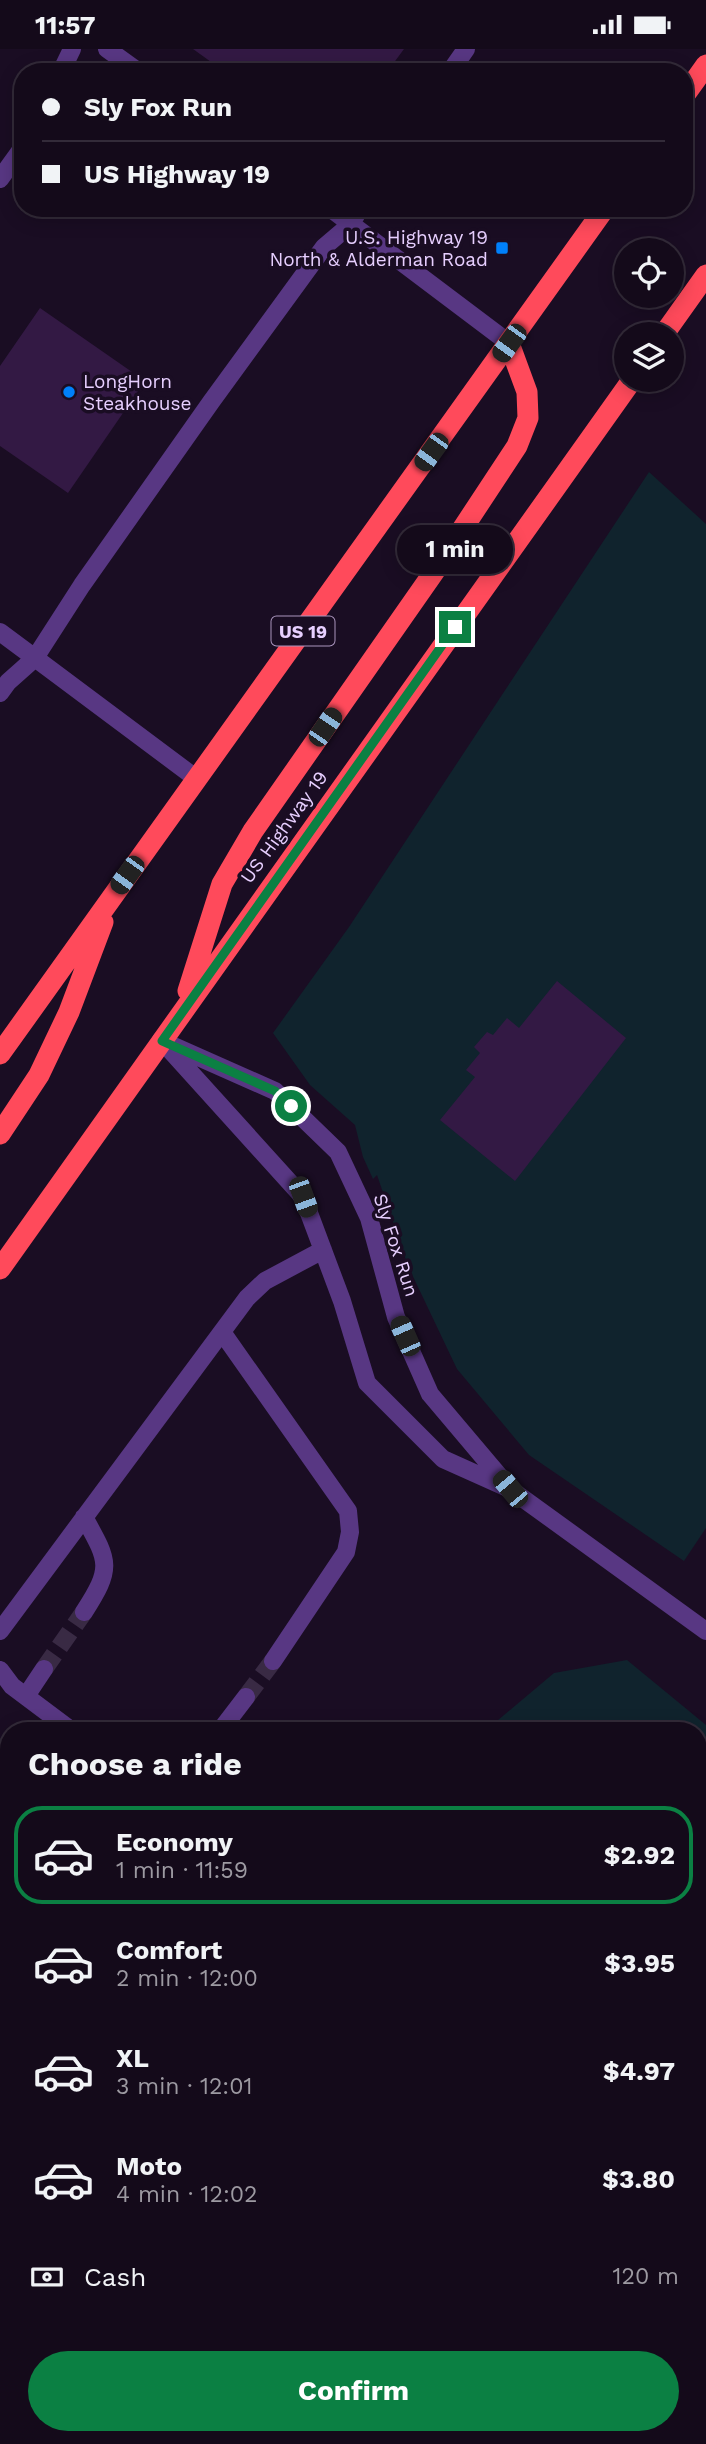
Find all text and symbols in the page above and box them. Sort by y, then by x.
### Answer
text: 11:57 [35,10,95,40]
text: Sly Fox Run [84,92,232,122]
text: US Highway 19 [84,159,270,189]
place label: U.S. Highway 19 North & Alderman Road [269,226,488,271]
map controls [614,238,684,392]
button: locate [614,238,684,308]
marker: U.S. Highway 19 North & Alderman Road [494,240,510,256]
car [489,320,530,366]
button: layers [614,322,684,392]
place label: LongHorn Steakhouse [83,370,192,415]
marker: LongHorn Steakhouse [61,384,77,400]
car [411,429,452,475]
callout: 1 min [397,525,513,575]
text: 1 min [425,536,485,563]
route end [439,611,471,643]
road number: US 19 [272,617,334,645]
car [305,704,346,750]
street label: US Highway 19 [236,766,332,888]
car [107,852,148,898]
route start [275,1090,307,1122]
car [286,1174,321,1220]
street label: Sly Fox Run [369,1191,423,1299]
car [387,1313,424,1359]
car [489,1466,532,1512]
text: Choose a ride [28,1745,242,1783]
icon: car [32,1824,95,1887]
text: Economy [116,1827,233,1857]
text: $2.92 [604,1840,675,1870]
text: 1 min · 11:59 [116,1857,248,1884]
icon: car [32,1932,95,1995]
text: Comfort [116,1935,222,1965]
text: $3.95 [604,1948,675,1978]
text: 2 min · 12:00 [116,1965,258,1992]
icon: car [32,2040,95,2103]
text: XL [116,2043,149,2073]
text: $4.97 [603,2056,675,2086]
text: 3 min · 12:01 [116,2073,252,2100]
icon: car [32,2148,95,2211]
text: Moto [116,2151,182,2181]
text: $3.80 [602,2164,675,2194]
text: 4 min · 12:02 [116,2181,258,2208]
icon: cash [28,2258,66,2296]
text: Cash [84,2262,146,2292]
text: 120 m [613,2263,679,2290]
button: Confirm [28,2351,679,2431]

